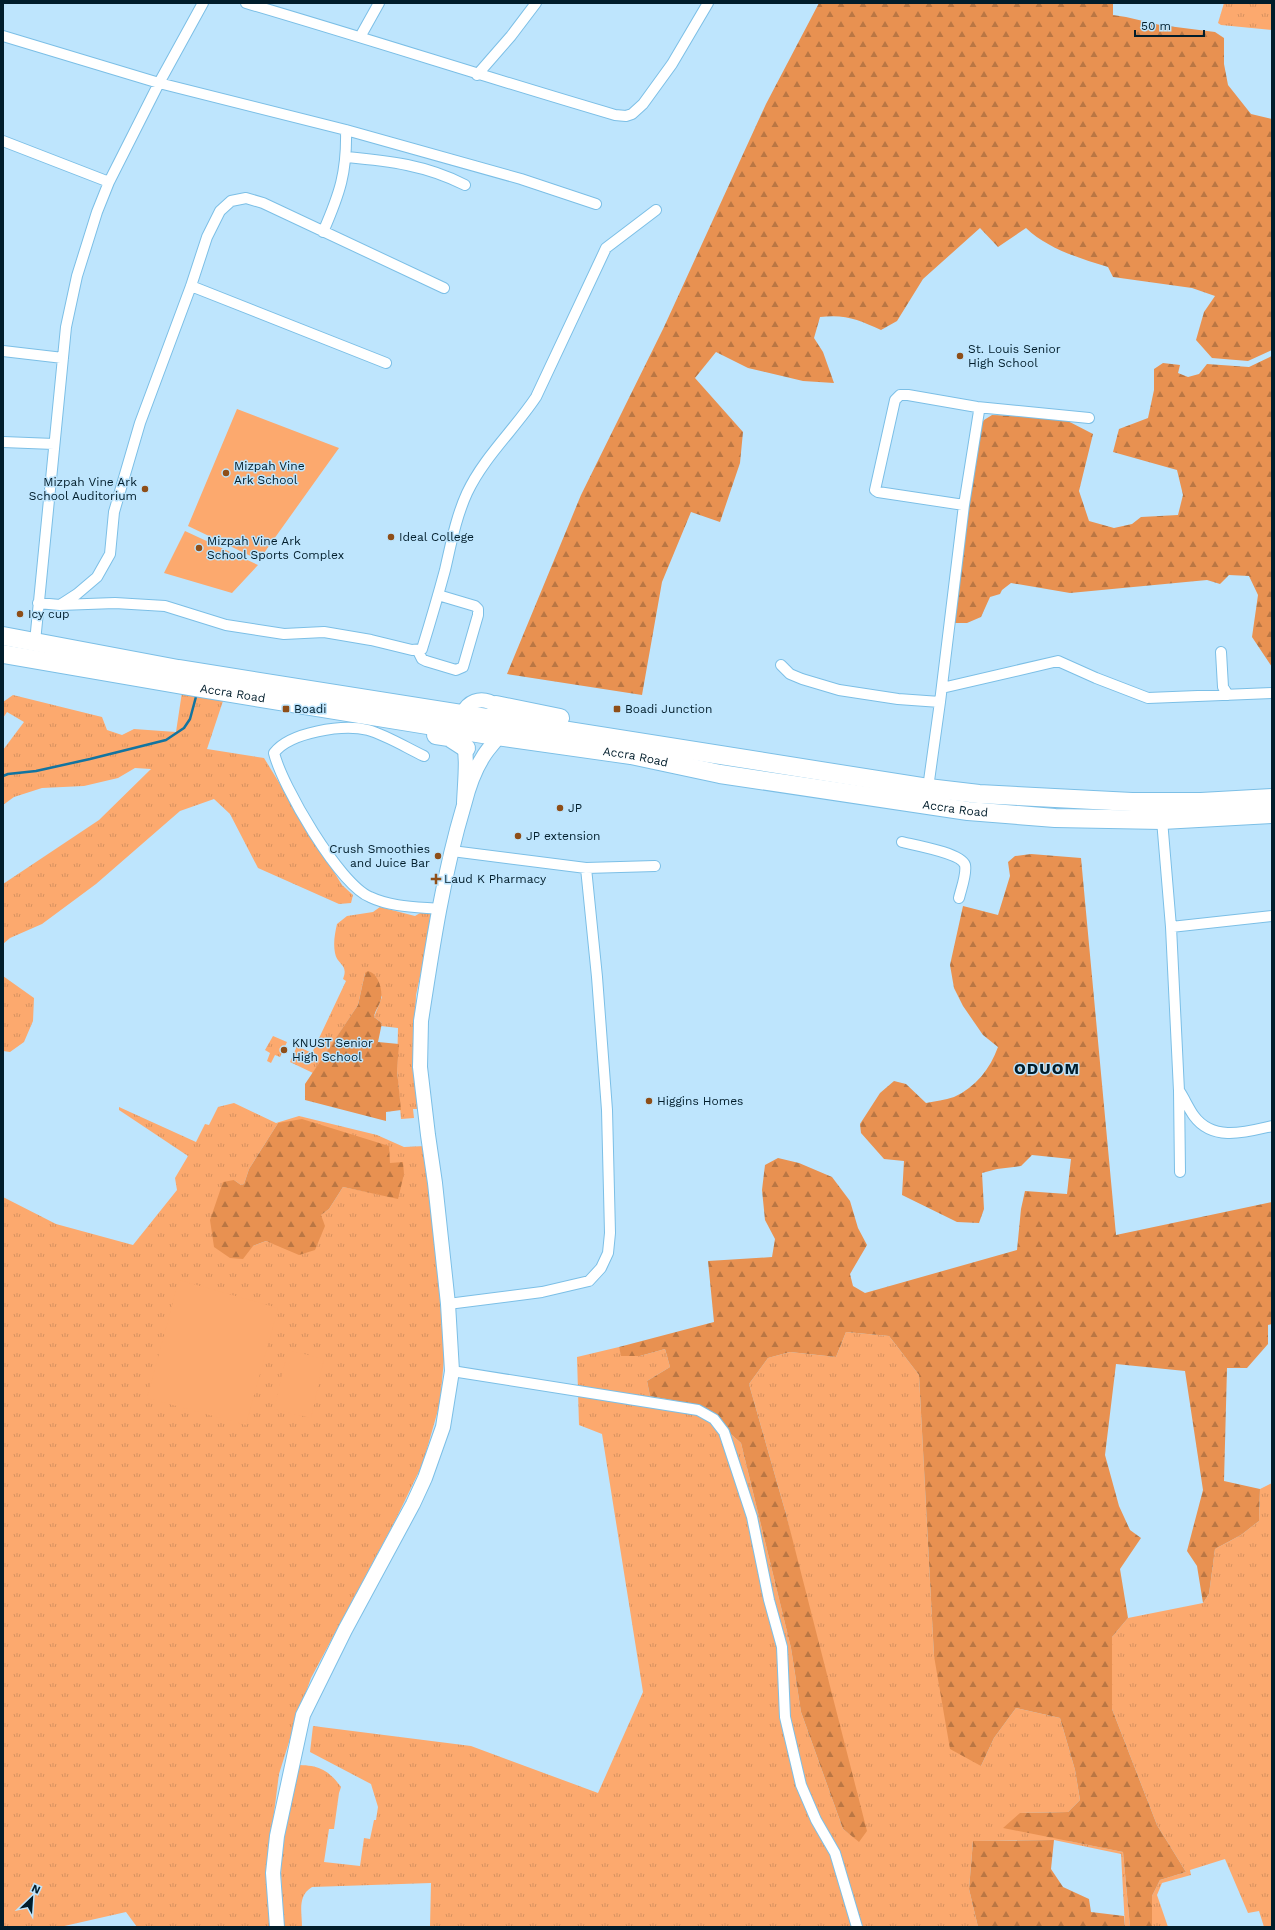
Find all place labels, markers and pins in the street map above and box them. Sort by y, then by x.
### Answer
place label: St. Louis Senior High School [968,342,1061,370]
marker: St. Louis Senior High School [955,351,965,361]
place label: Mizpah Vine Ark School [234,459,305,487]
marker: Mizpah Vine Ark School [221,468,231,478]
place label: Mizpah Vine Ark School Auditorium [29,475,137,503]
marker: Mizpah Vine Ark School Auditorium [140,484,150,494]
place label: Ideal College [399,530,474,544]
marker: Ideal College [386,532,396,542]
place label: Mizpah Vine Ark School Sports Complex [207,534,344,562]
marker: Mizpah Vine Ark School Sports Complex [194,543,204,553]
place label: Icy cup [28,607,70,621]
marker: Icy cup [15,609,25,619]
place label: Boadi [294,702,327,716]
place label: Boadi Junction [625,702,712,716]
marker: Boadi [281,704,291,714]
marker: Boadi Junction [612,704,622,714]
place label: JP [568,801,582,815]
marker: JP [555,803,565,813]
place label: JP extension [526,829,601,843]
marker: JP extension [513,831,523,841]
place label: Crush Smoothies and Juice Bar [329,842,430,870]
marker: Crush Smoothies and Juice Bar [433,851,443,861]
place label: Laud K Pharmacy [444,872,547,886]
marker: Laud K Pharmacy [431,874,441,884]
place label: KNUST Senior High School [292,1036,373,1064]
marker: KNUST Senior High School [279,1045,289,1055]
place label: Higgins Homes [657,1094,743,1108]
marker: Higgins Homes [644,1096,654,1106]

